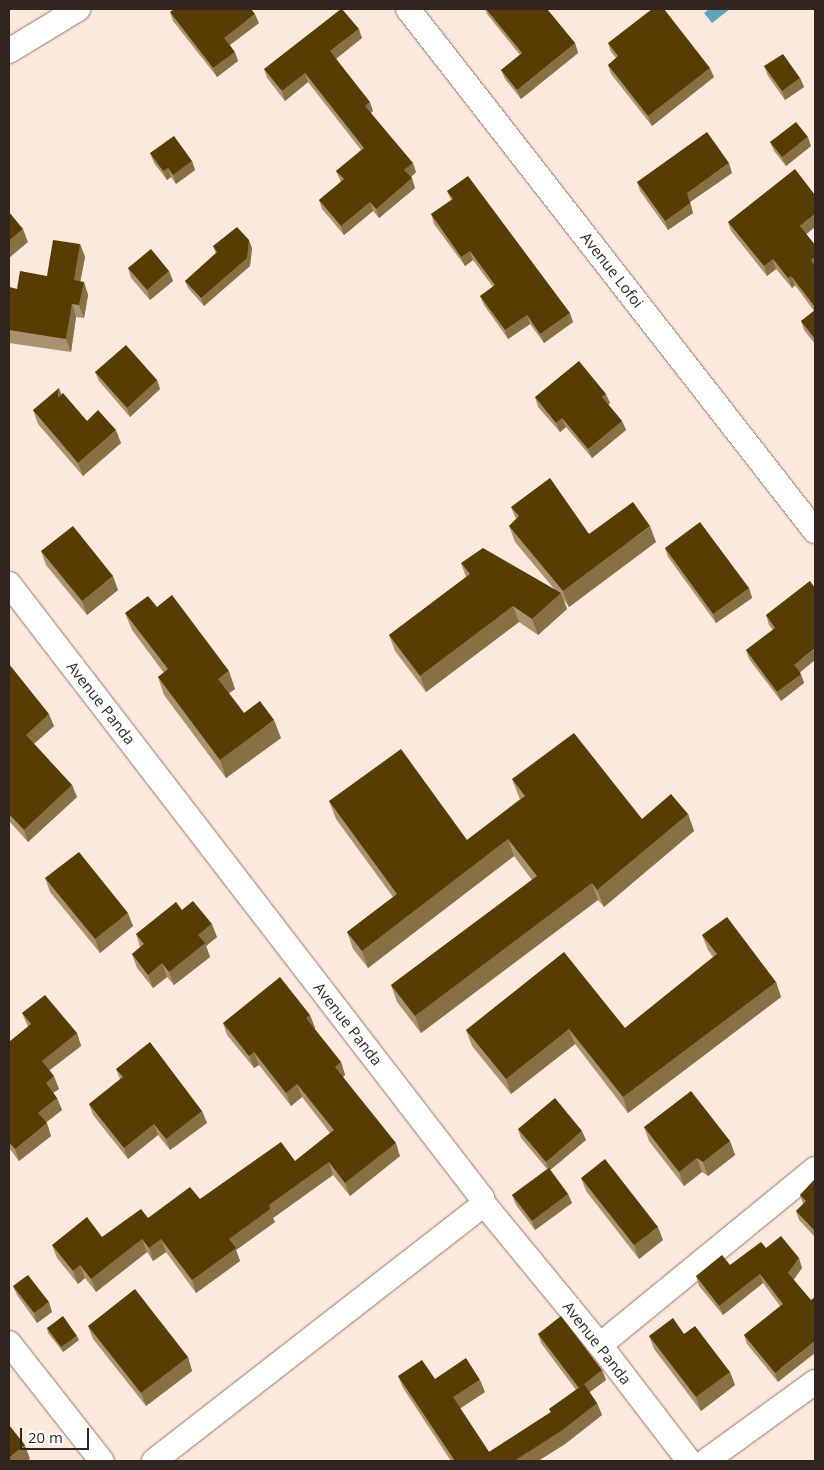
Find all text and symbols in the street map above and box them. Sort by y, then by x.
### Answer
street label: Avenue Lofoi [577,229,647,311]
street label: Avenue Panda [63,658,139,748]
street label: Avenue Panda [310,979,386,1069]
street label: Avenue Panda [559,1298,635,1388]
scale bar [22,1418,91,1450]
text: 20 m [28,1427,63,1447]

